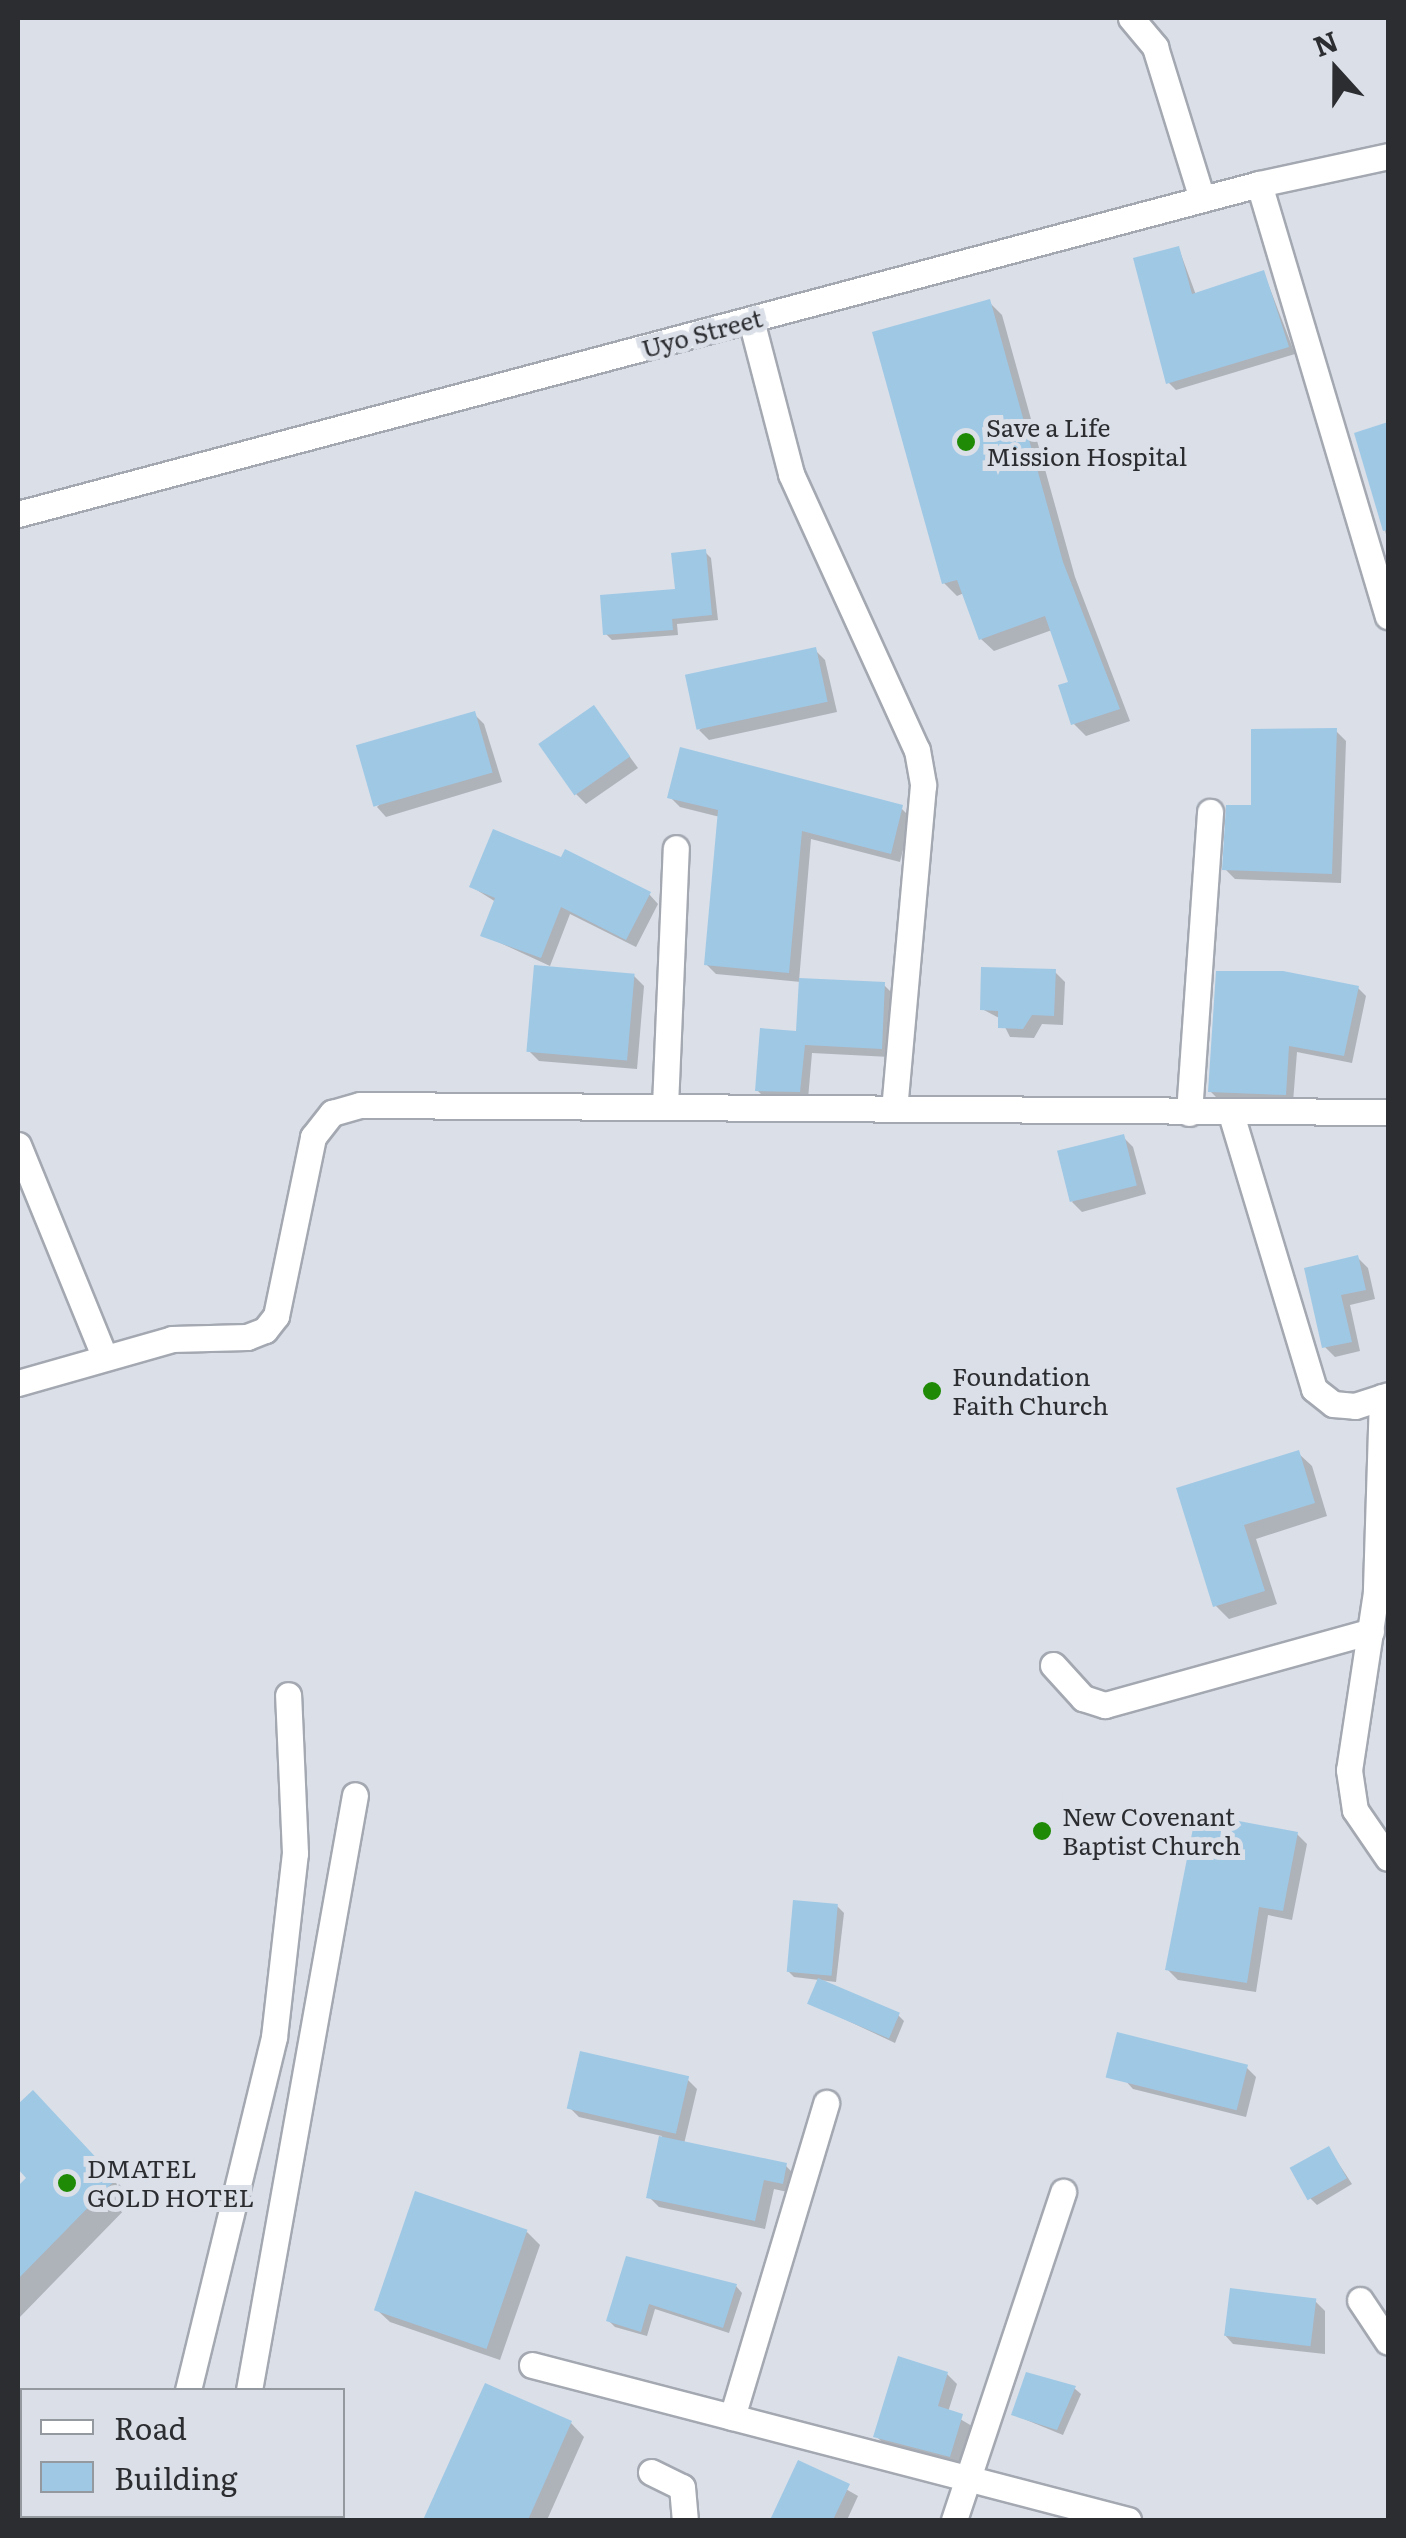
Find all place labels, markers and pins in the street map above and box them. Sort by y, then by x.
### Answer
place label: Save a Life Mission Hospital [986,413,1187,472]
marker: Save a Life Mission Hospital [955,431,977,453]
place label: Foundation Faith Church [952,1362,1109,1421]
marker: Foundation Faith Church [921,1380,943,1402]
place label: New Covenant Baptist Church [1062,1802,1241,1861]
marker: New Covenant Baptist Church [1031,1820,1053,1842]
place label: DMATEL GOLD HOTEL [87,2154,254,2213]
marker: DMATEL GOLD HOTEL [56,2172,78,2194]

